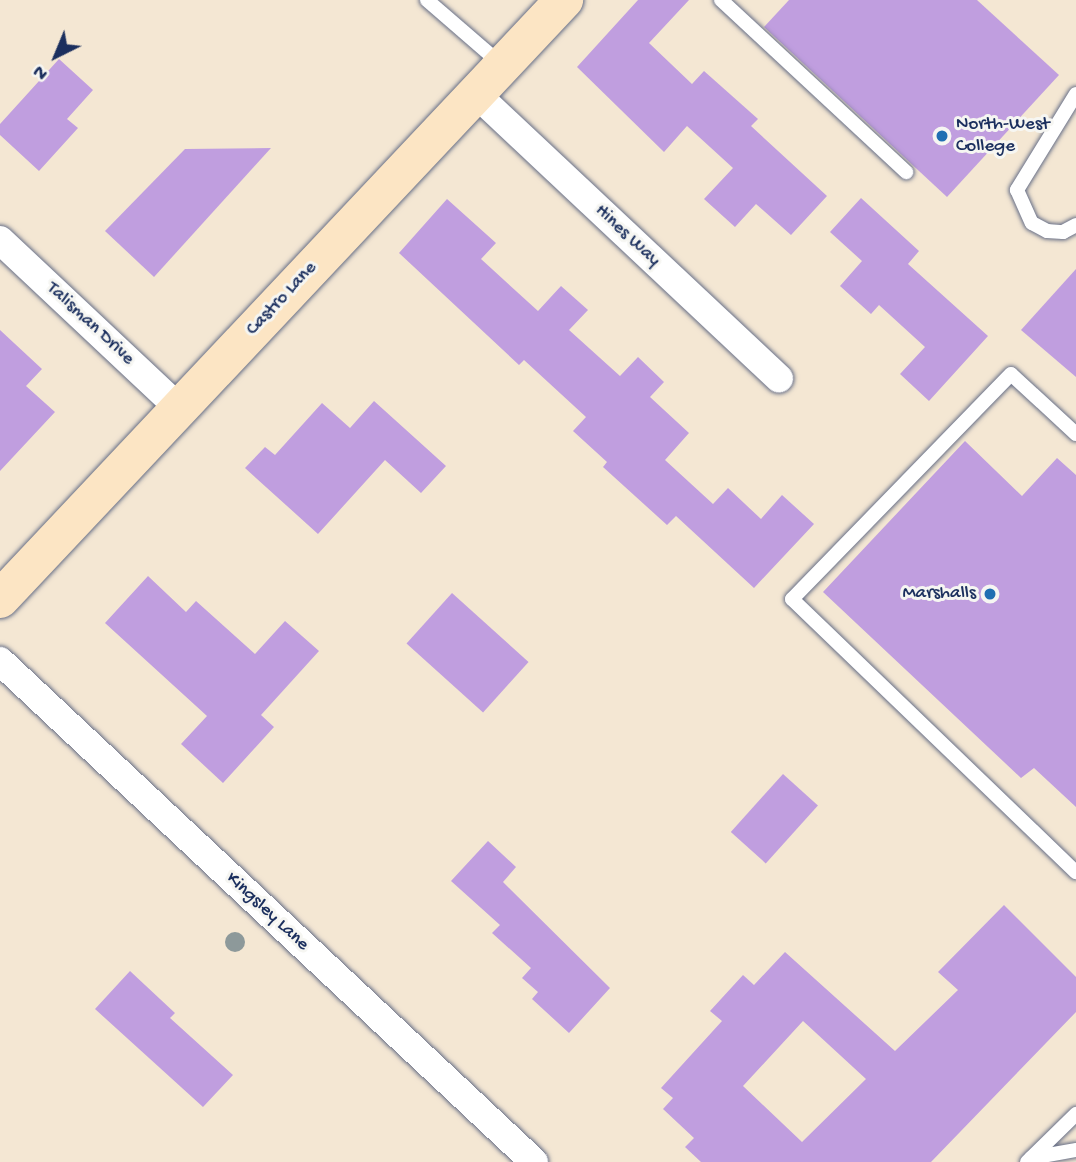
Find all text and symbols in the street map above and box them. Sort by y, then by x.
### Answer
north arrow [21,21,91,91]
text: N [29,59,54,84]
place label: North-West College [956,114,1050,158]
marker: North-West College [934,128,950,144]
street label: Hines Way [589,200,665,272]
street label: Castro Lane [242,257,322,341]
street label: Talisman Drive [41,277,139,371]
place label: Marshalls [902,583,976,605]
marker: Marshalls [982,586,998,602]
street label: Kingsley Lane [221,868,313,956]

